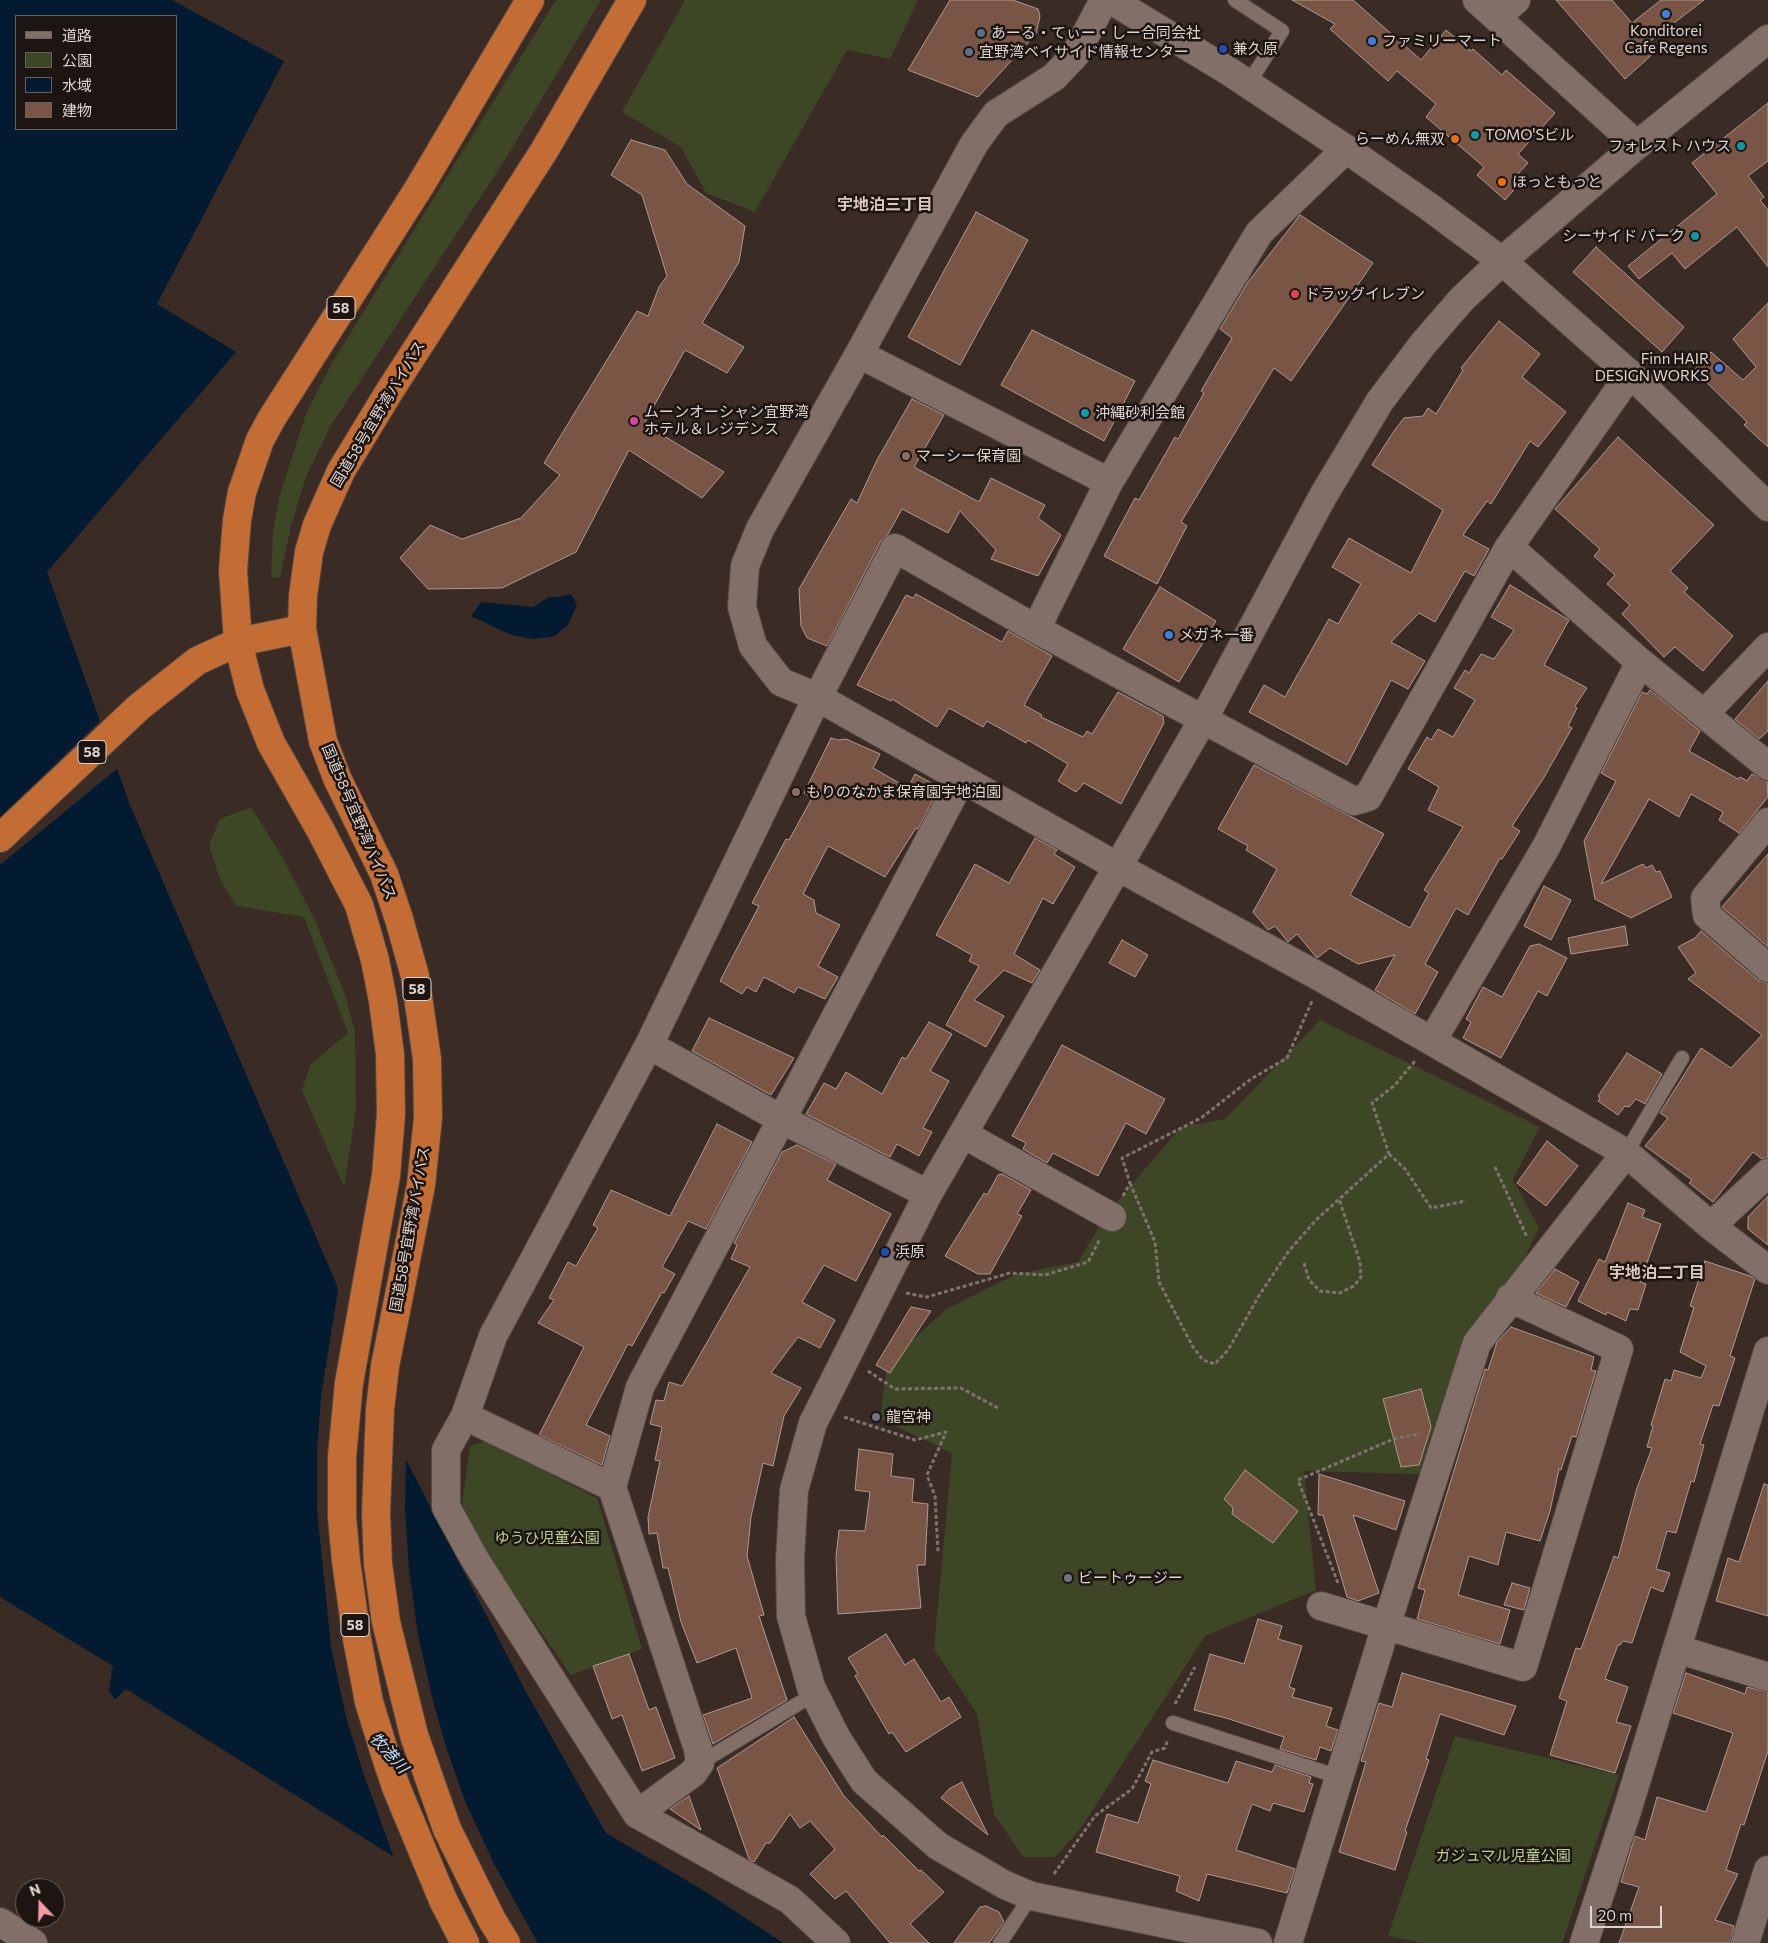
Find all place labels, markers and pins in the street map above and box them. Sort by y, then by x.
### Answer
marker: Konditorei Cafe Regens [1660,8,1672,20]
place label: Konditorei Cafe Regens [1624,22,1708,57]
place label: あーる・てぃー・しー合同会社 [991,24,1201,42]
marker: あーる・てぃー・しー合同会社 [975,27,987,39]
place label: ファミリーマート [1382,32,1502,50]
marker: ファミリーマート [1366,35,1378,47]
place label: 兼久原 [1233,40,1278,58]
place label: 宜野湾ベイサイド情報センター [979,43,1189,61]
marker: 兼久原 [1217,43,1229,55]
marker: 宜野湾ベイサイド情報センター [963,46,975,58]
place label: TOMO'Sビル [1485,126,1574,144]
marker: TOMO'Sビル [1469,129,1481,141]
place label: らーめん無双 [1355,130,1445,148]
marker: らーめん無双 [1449,133,1461,145]
place label: フォレスト ハウス [1608,137,1731,155]
marker: フォレスト ハウス [1735,140,1747,152]
place label: ほっともっと [1512,173,1602,191]
marker: ほっともっと [1496,176,1508,188]
place label: シーサイド パーク [1562,227,1685,245]
marker: シーサイド パーク [1689,230,1701,242]
place label: ドラッグイレブン [1305,285,1425,303]
marker: ドラッグイレブン [1289,288,1301,300]
place label: Finn HAIR DESIGN WORKS [1595,350,1709,385]
marker: Finn HAIR DESIGN WORKS [1713,362,1725,374]
place label: ムーンオーシャン宜野湾 ホテル＆レジデンス [644,403,809,438]
place label: 沖縄砂利会館 [1095,404,1185,422]
marker: 沖縄砂利会館 [1079,407,1091,419]
marker: ムーンオーシャン宜野湾 ホテル＆レジデンス [628,415,640,427]
place label: マーシー保育園 [916,447,1021,465]
marker: マーシー保育園 [900,450,912,462]
place label: メガネ一番 [1179,626,1254,644]
marker: メガネ一番 [1163,629,1175,641]
place label: もりのなかま保育園宇地泊園 [806,783,1001,801]
marker: もりのなかま保育園宇地泊園 [790,786,802,798]
place label: 浜原 [895,1243,925,1261]
marker: 浜原 [879,1246,891,1258]
place label: 龍宮神 [886,1408,931,1426]
marker: 龍宮神 [870,1411,882,1423]
place label: ビートゥージー [1078,1569,1183,1587]
marker: ビートゥージー [1062,1572,1074,1584]

